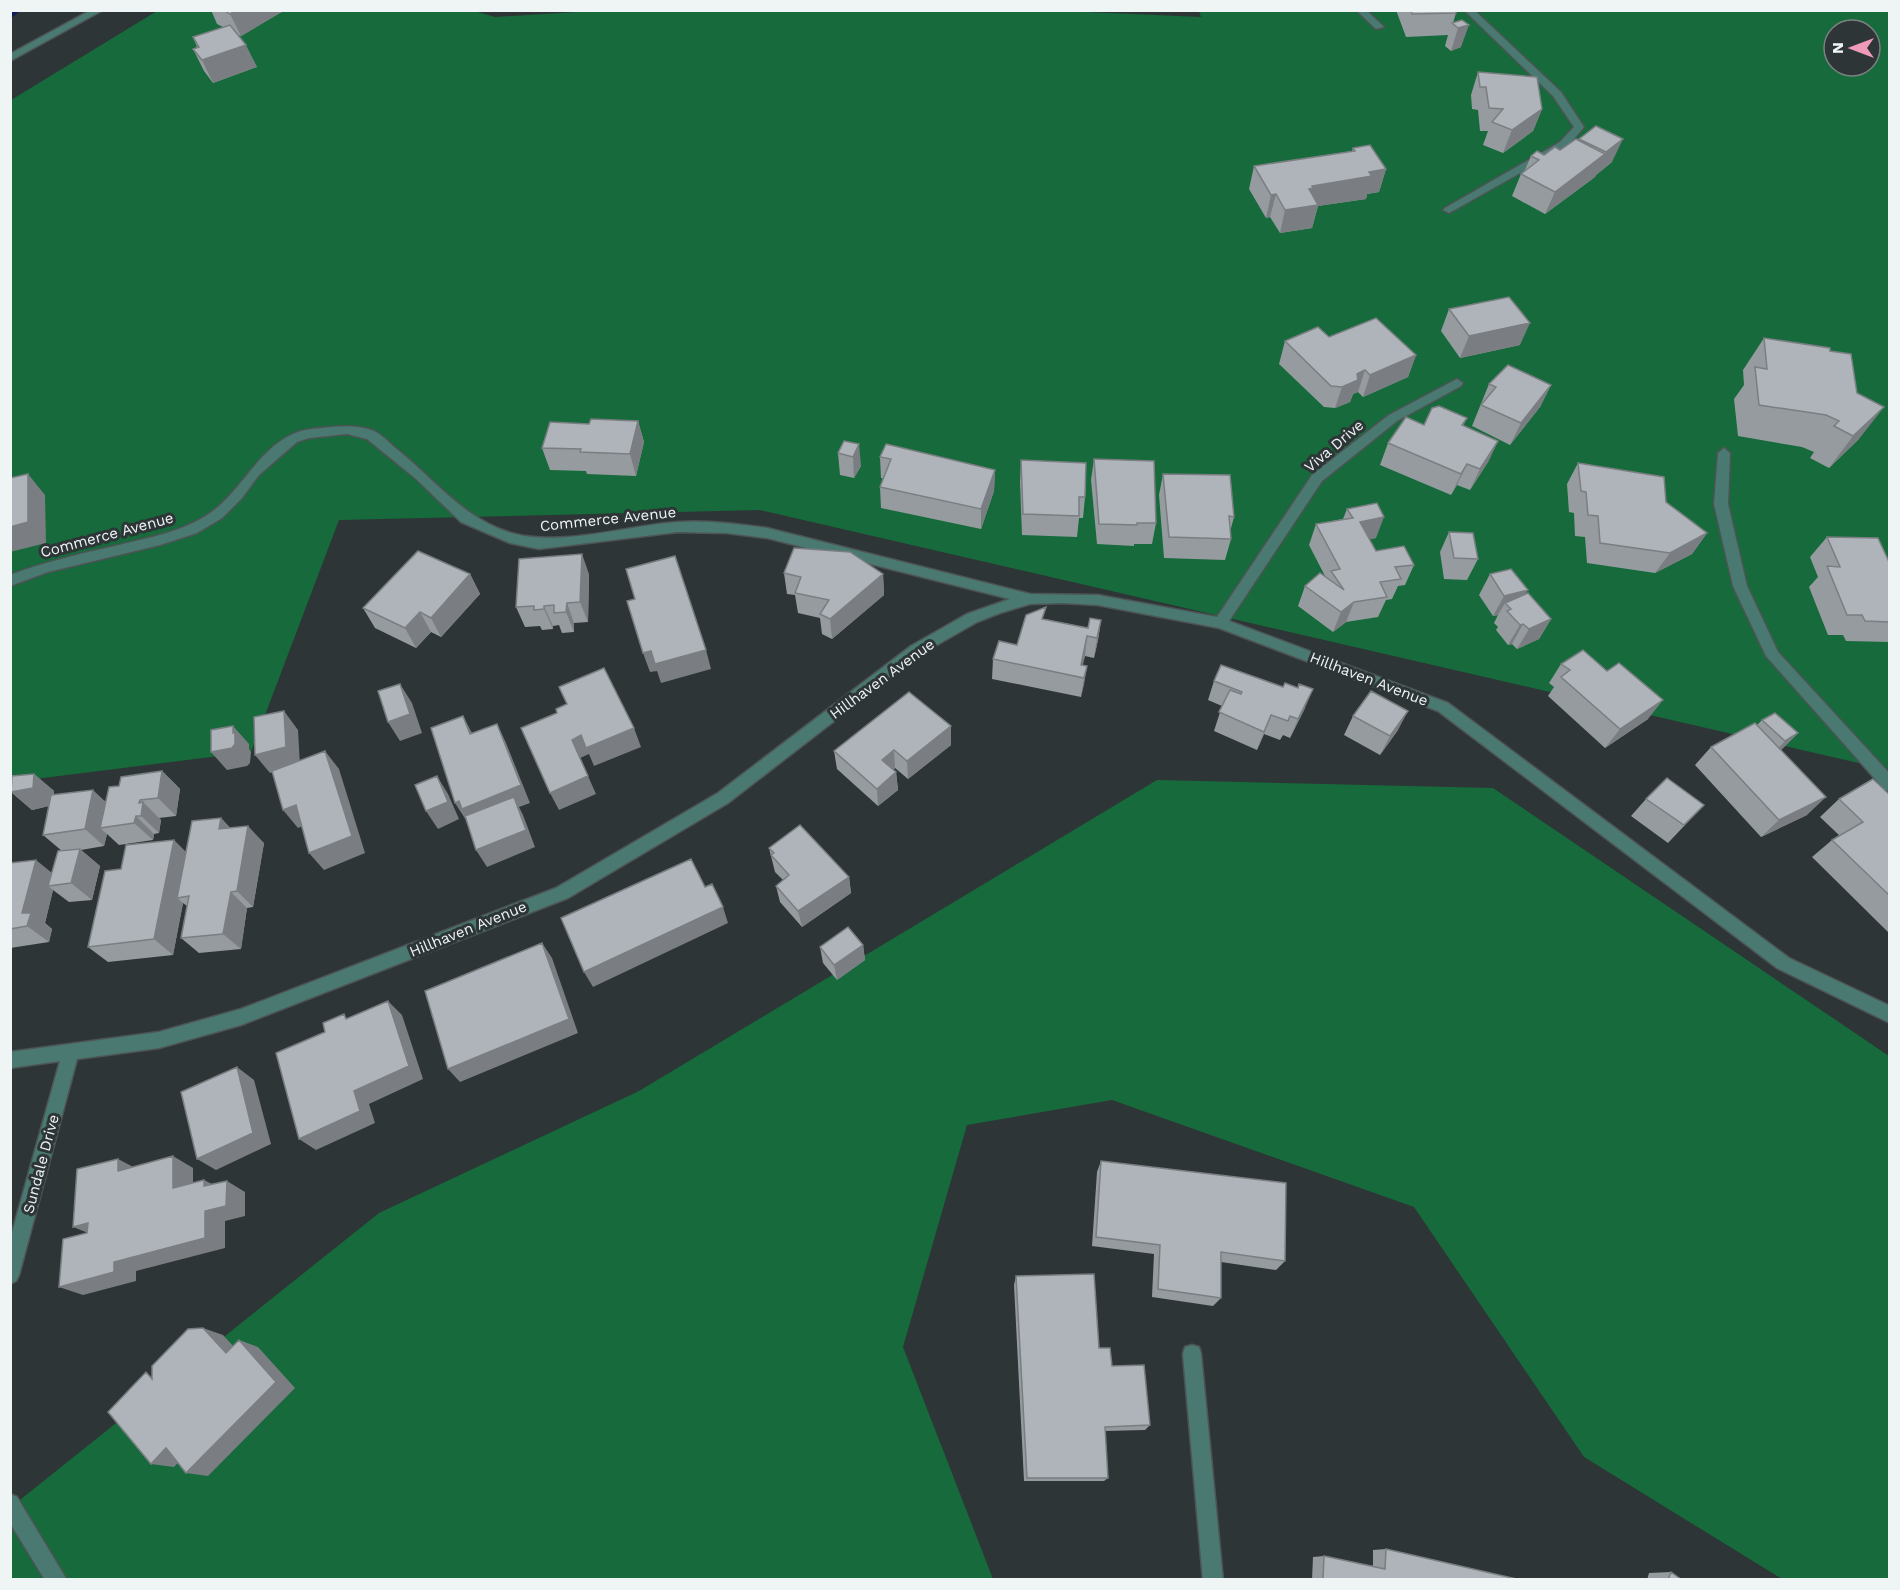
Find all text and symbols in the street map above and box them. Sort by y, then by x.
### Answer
north arrow [1822,18,1882,78]
text: N [1828,42,1847,54]
street label: Viva Drive [1301,416,1367,476]
street label: Commerce Avenue [539,503,677,535]
street label: Commerce Avenue [38,509,176,561]
street label: Hillhaven Avenue [826,635,938,723]
street label: Hillhaven Avenue [1307,648,1431,710]
street label: Hillhaven Avenue [407,897,529,961]
street label: Sundale Drive [19,1113,63,1215]

